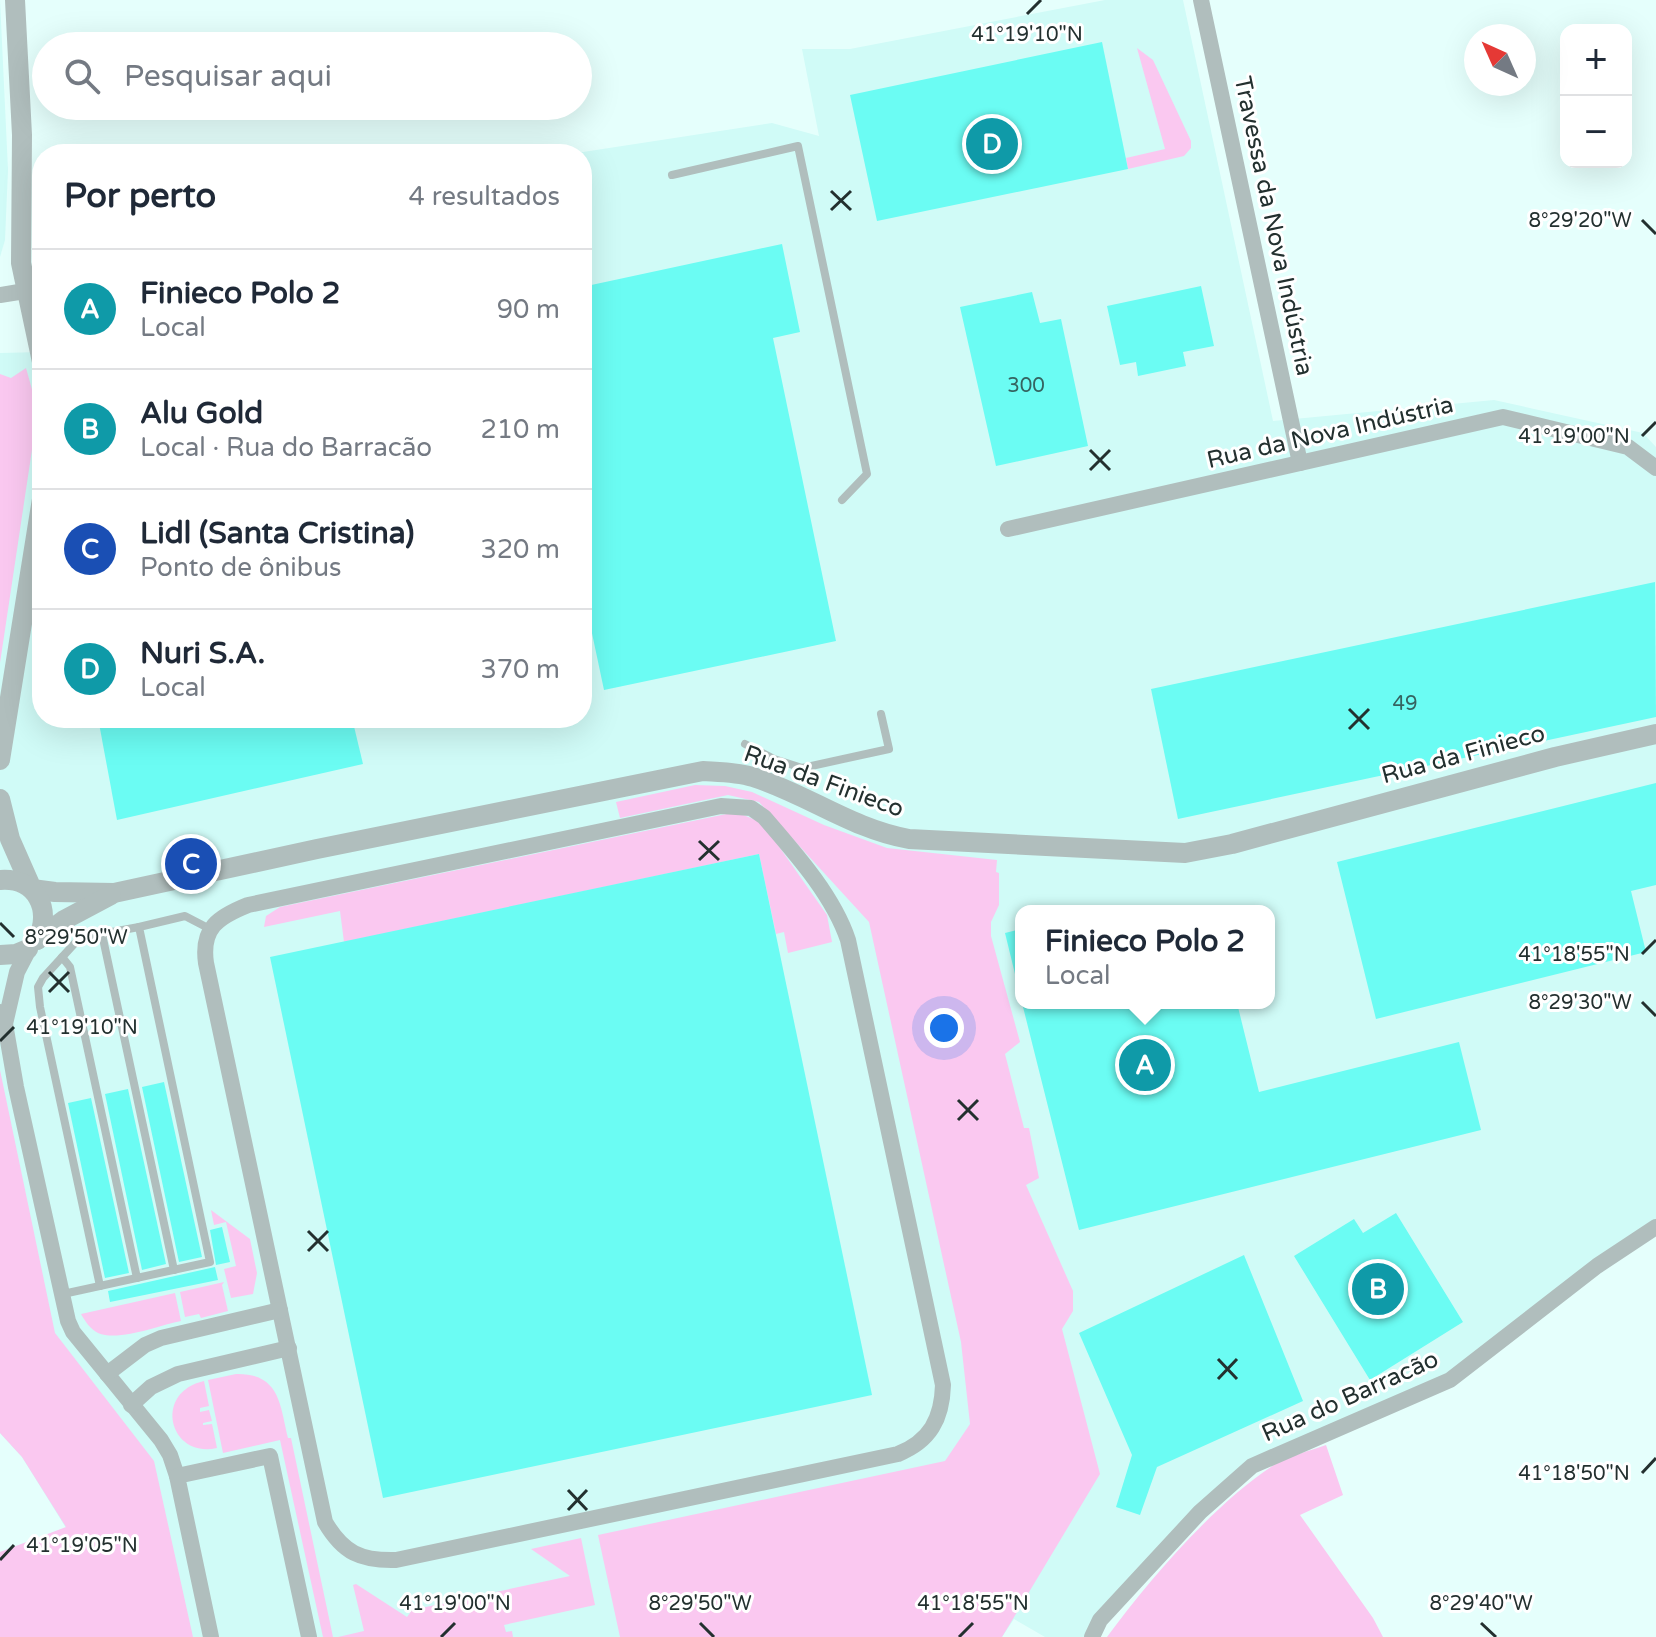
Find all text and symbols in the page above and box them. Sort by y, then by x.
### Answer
text: 41°19'10"N [971,23,1083,47]
north arrow [1464,24,1536,96]
map controls [1560,24,1632,168]
button: + [1560,24,1632,96]
search box [32,32,592,120]
icon: search [60,54,104,98]
text: Pesquisar aqui [124,58,332,95]
street label: Travessa da Nova Indústria [1228,74,1319,378]
button: − [1560,96,1632,168]
pin: D [966,114,1018,174]
text: Por perto [64,176,216,217]
text: 4 resultados [409,181,560,212]
text: 8°29'20"W [1528,209,1632,233]
text: Finieco Polo 2 [140,275,340,312]
text: A [80,294,100,325]
text: 90 m [497,294,560,325]
text: Local [140,312,206,343]
house number: 300 [1007,374,1045,398]
street label: Rua da Nova Indústria [1204,390,1456,475]
text: Alu Gold [140,395,263,432]
text: B [81,414,99,445]
text: 210 m [480,414,560,445]
text: 41°19'00"N [1518,425,1630,449]
text: Local · Rua do Barracão [140,432,432,463]
text: Lidl (Santa Cristina) [140,515,414,552]
text: C [81,534,99,565]
text: 320 m [480,534,560,565]
text: Ponto de ônibus [140,552,341,583]
text: Nuri S.A. [140,635,265,672]
text: D [80,654,100,685]
text: 370 m [480,654,560,685]
text: Local [140,672,206,703]
house number: 49 [1392,692,1418,716]
street label: Rua da Finieco [1378,719,1548,790]
street label: Rua da Finieco [740,739,908,824]
pin: C [165,834,217,894]
popup [1015,905,1275,1009]
text: Finieco Polo 2 [1045,923,1245,960]
text: 8°29'50"W [24,926,128,950]
text: 41°18'55"N [1518,943,1630,967]
text: Local [1045,960,1111,991]
text: 8°29'30"W [1528,991,1632,1015]
your location [924,1008,964,1048]
text: 41°19'10"N [26,1016,138,1040]
pin: A [1119,1035,1171,1095]
pin: B [1352,1259,1404,1319]
street label: Rua do Barracão [1257,1345,1443,1448]
text: 41°18'50"N [1518,1462,1630,1486]
text: 41°19'05"N [26,1534,138,1558]
text: 41°19'00"N [399,1592,511,1616]
text: 8°29'50"W [648,1592,752,1616]
text: 41°18'55"N [917,1592,1029,1616]
text: 8°29'40"W [1429,1592,1533,1616]

